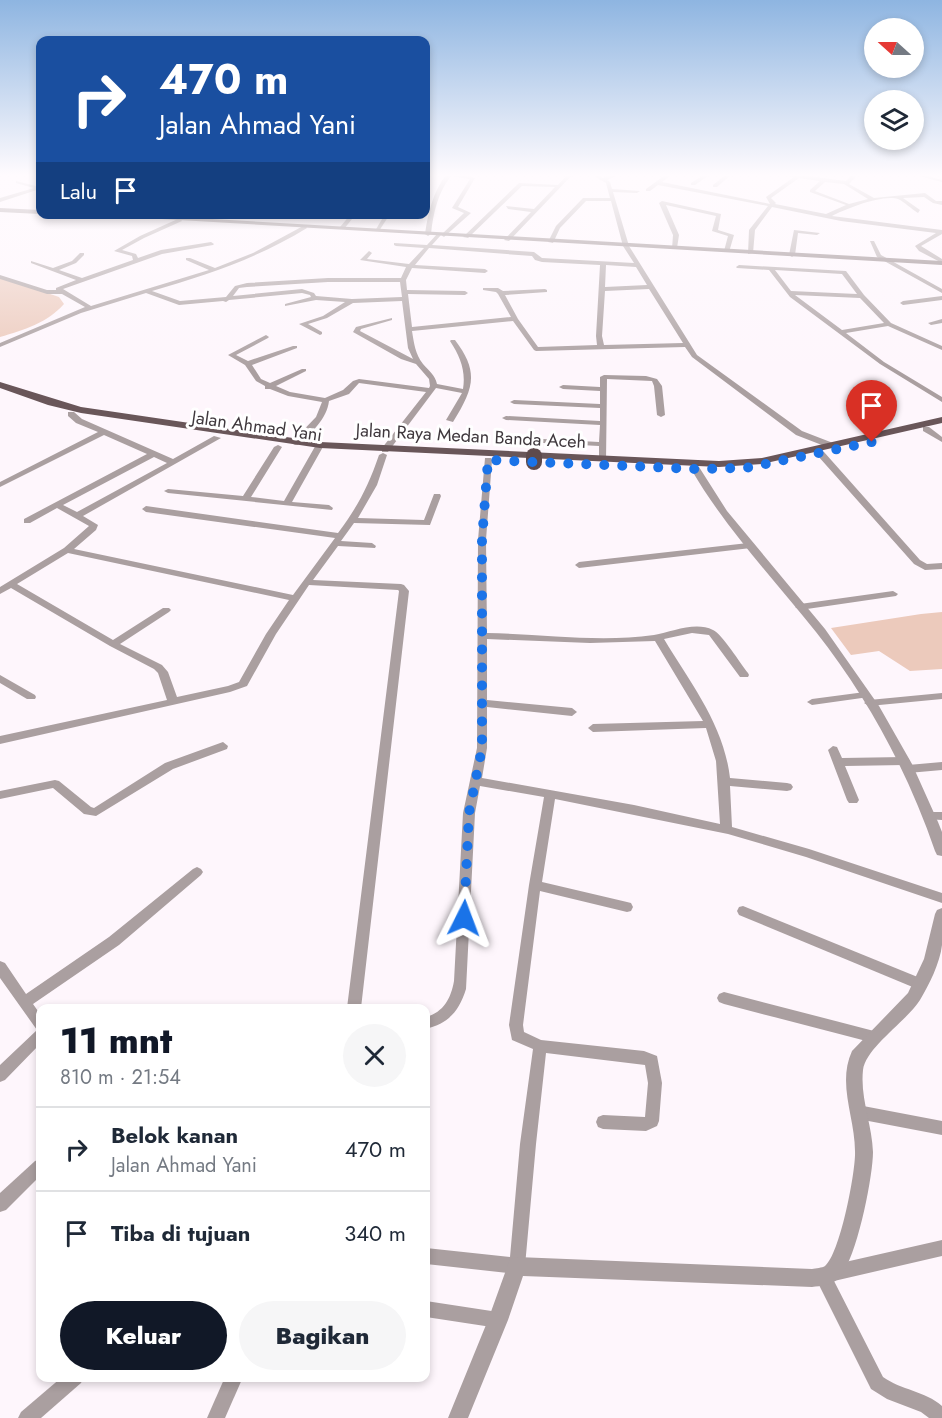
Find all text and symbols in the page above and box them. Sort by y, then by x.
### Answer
north arrow [864,18,924,78]
map controls [864,18,924,150]
text: 470 m [159,49,289,110]
icon: right [60,60,138,138]
button: layers [864,90,924,150]
text: Jalan Ahmad Yani [159,105,356,144]
icon: arrive [109,174,142,207]
text: Lalu [60,175,97,207]
pin [846,380,897,442]
icon: arrive [855,389,888,422]
street label: Jalan Ahmad Yani [188,404,324,448]
street label: Jalan Raya Medan Banda Aceh [353,417,587,455]
position arrow [432,886,496,950]
text: 11 mnt [60,1014,172,1066]
button: close [343,1024,406,1087]
text: 810 m · 21:54 [60,1063,181,1092]
text: Belok kanan [111,1119,238,1151]
icon: right [60,1133,93,1166]
text: 470 m [345,1133,406,1165]
text: Jalan Ahmad Yani [111,1151,257,1180]
icon: arrive [60,1217,93,1250]
text: Tiba di tujuan [111,1217,250,1249]
text: 340 m [344,1217,406,1249]
button: Keluar [60,1301,227,1370]
button: Bagikan [239,1301,406,1370]

